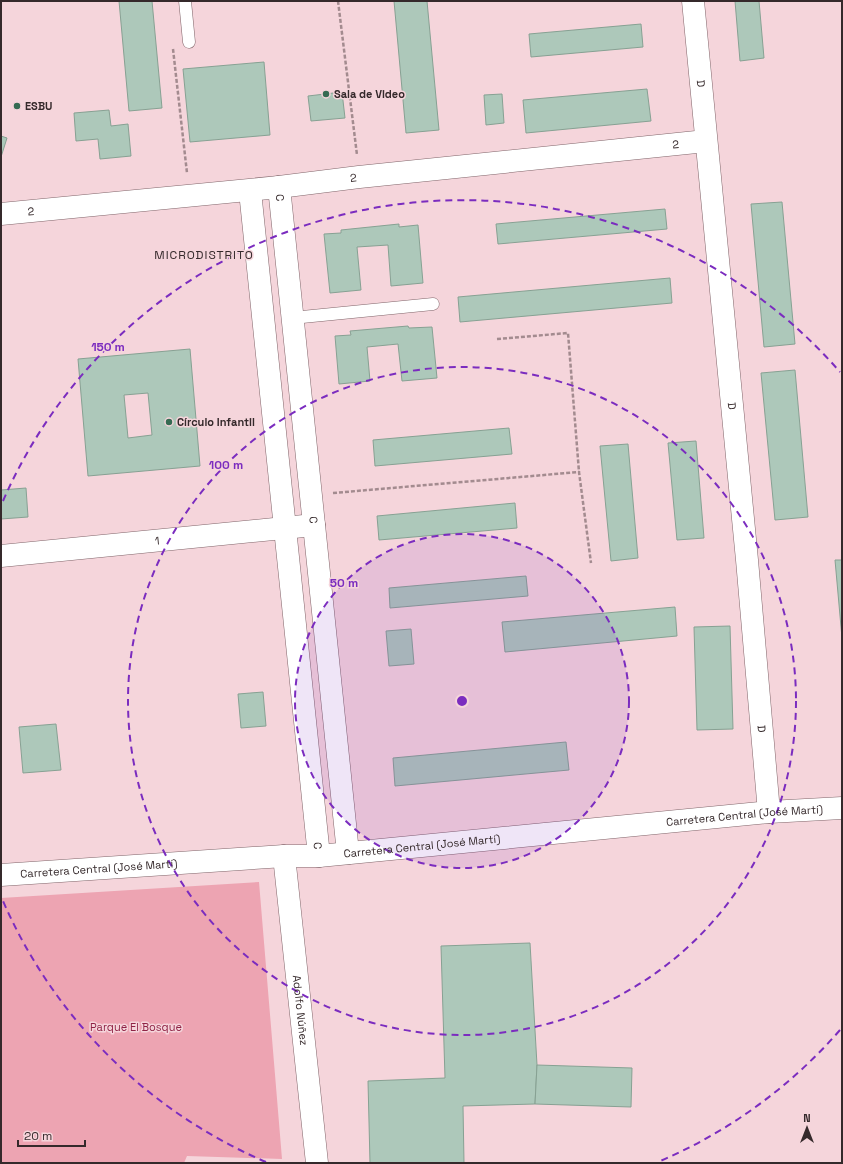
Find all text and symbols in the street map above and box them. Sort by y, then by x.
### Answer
street label: D [694,79,708,88]
place label: Sala de Video [334,87,405,101]
marker: Sala de Video [321,89,331,99]
place label: ESBU [25,99,52,113]
marker: ESBU [12,101,22,111]
street label: 2 [672,137,680,151]
street label: 2 [349,170,358,185]
street label: C [273,193,287,202]
street label: 2 [27,204,35,218]
district label: MICRODISTRITO [154,247,254,263]
text: 150 m [91,339,125,355]
street label: D [725,402,739,410]
place label: Círculo Infantil [177,415,255,429]
marker: Círculo Infantil [164,417,174,427]
text: 100 m [209,457,243,473]
street label: C [306,516,321,524]
street label: 1 [154,533,160,548]
text: 50 m [330,575,358,591]
centre of rings [455,694,469,708]
street label: D [754,725,769,733]
street label: Carretera Central (José Martí) [665,802,823,829]
street label: Carretera Central (José Martí) [343,831,501,861]
street label: C [311,841,325,850]
street label: Carretera Central (José Martí) [20,856,178,881]
street label: Adolfo Núñez [290,974,311,1046]
park label: Parque El Bosque [90,1020,182,1034]
north arrow [787,1108,827,1148]
text: N [803,1111,811,1125]
scale bar [18,1122,85,1148]
text: 20 m [24,1128,52,1144]

